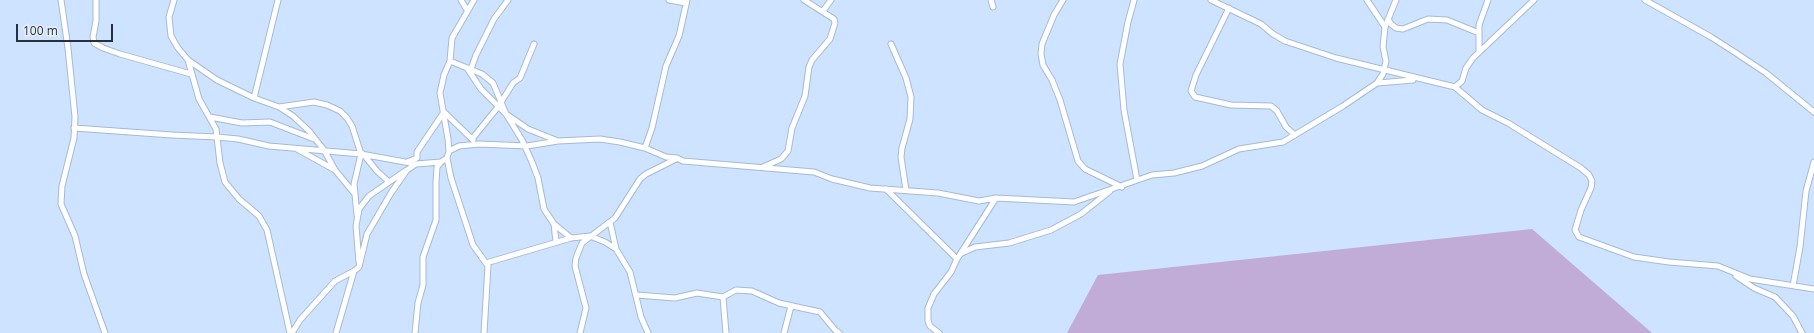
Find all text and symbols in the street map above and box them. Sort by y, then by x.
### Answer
scale bar [18,16,115,42]
text: 100 m [23,22,58,39]

